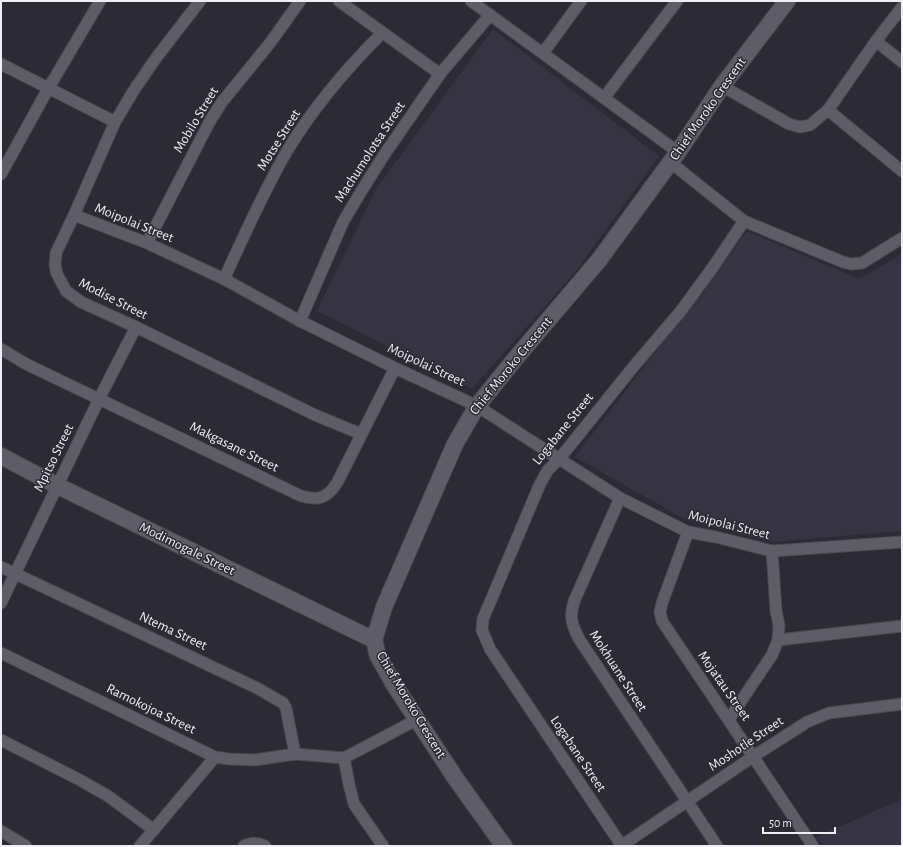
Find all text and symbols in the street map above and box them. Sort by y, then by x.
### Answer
street label: Chief Moroko Crescent [667,55,749,163]
street label: Mobilo Street [171,84,221,155]
street label: Machumolotsa Street [332,99,408,205]
street label: Motse Street [255,107,304,173]
street label: Moipolai Street [93,201,176,245]
street label: Modise Street [76,276,150,323]
street label: Chief Moroko Crescent [467,314,555,418]
street label: Moipolai Street [385,341,467,389]
street label: Logabane Street [530,390,596,468]
street label: Makgasane Street [187,419,281,475]
street label: Mpitso Street [32,421,77,494]
street label: Moipolai Street [687,508,772,542]
street label: Modimogale Street [137,520,238,578]
street label: Ntema Street [137,609,210,653]
street label: Mokhuane Street [587,628,650,715]
street label: Chief Moroko Crescent [374,649,449,761]
street label: Mojatau Street [695,649,753,724]
street label: Ramokojoa Street [104,681,198,737]
street label: Logabane Street [548,714,609,795]
street label: Moshotle Street [706,714,786,774]
scale bar [763,809,835,835]
text: 50 m [769,817,792,829]

